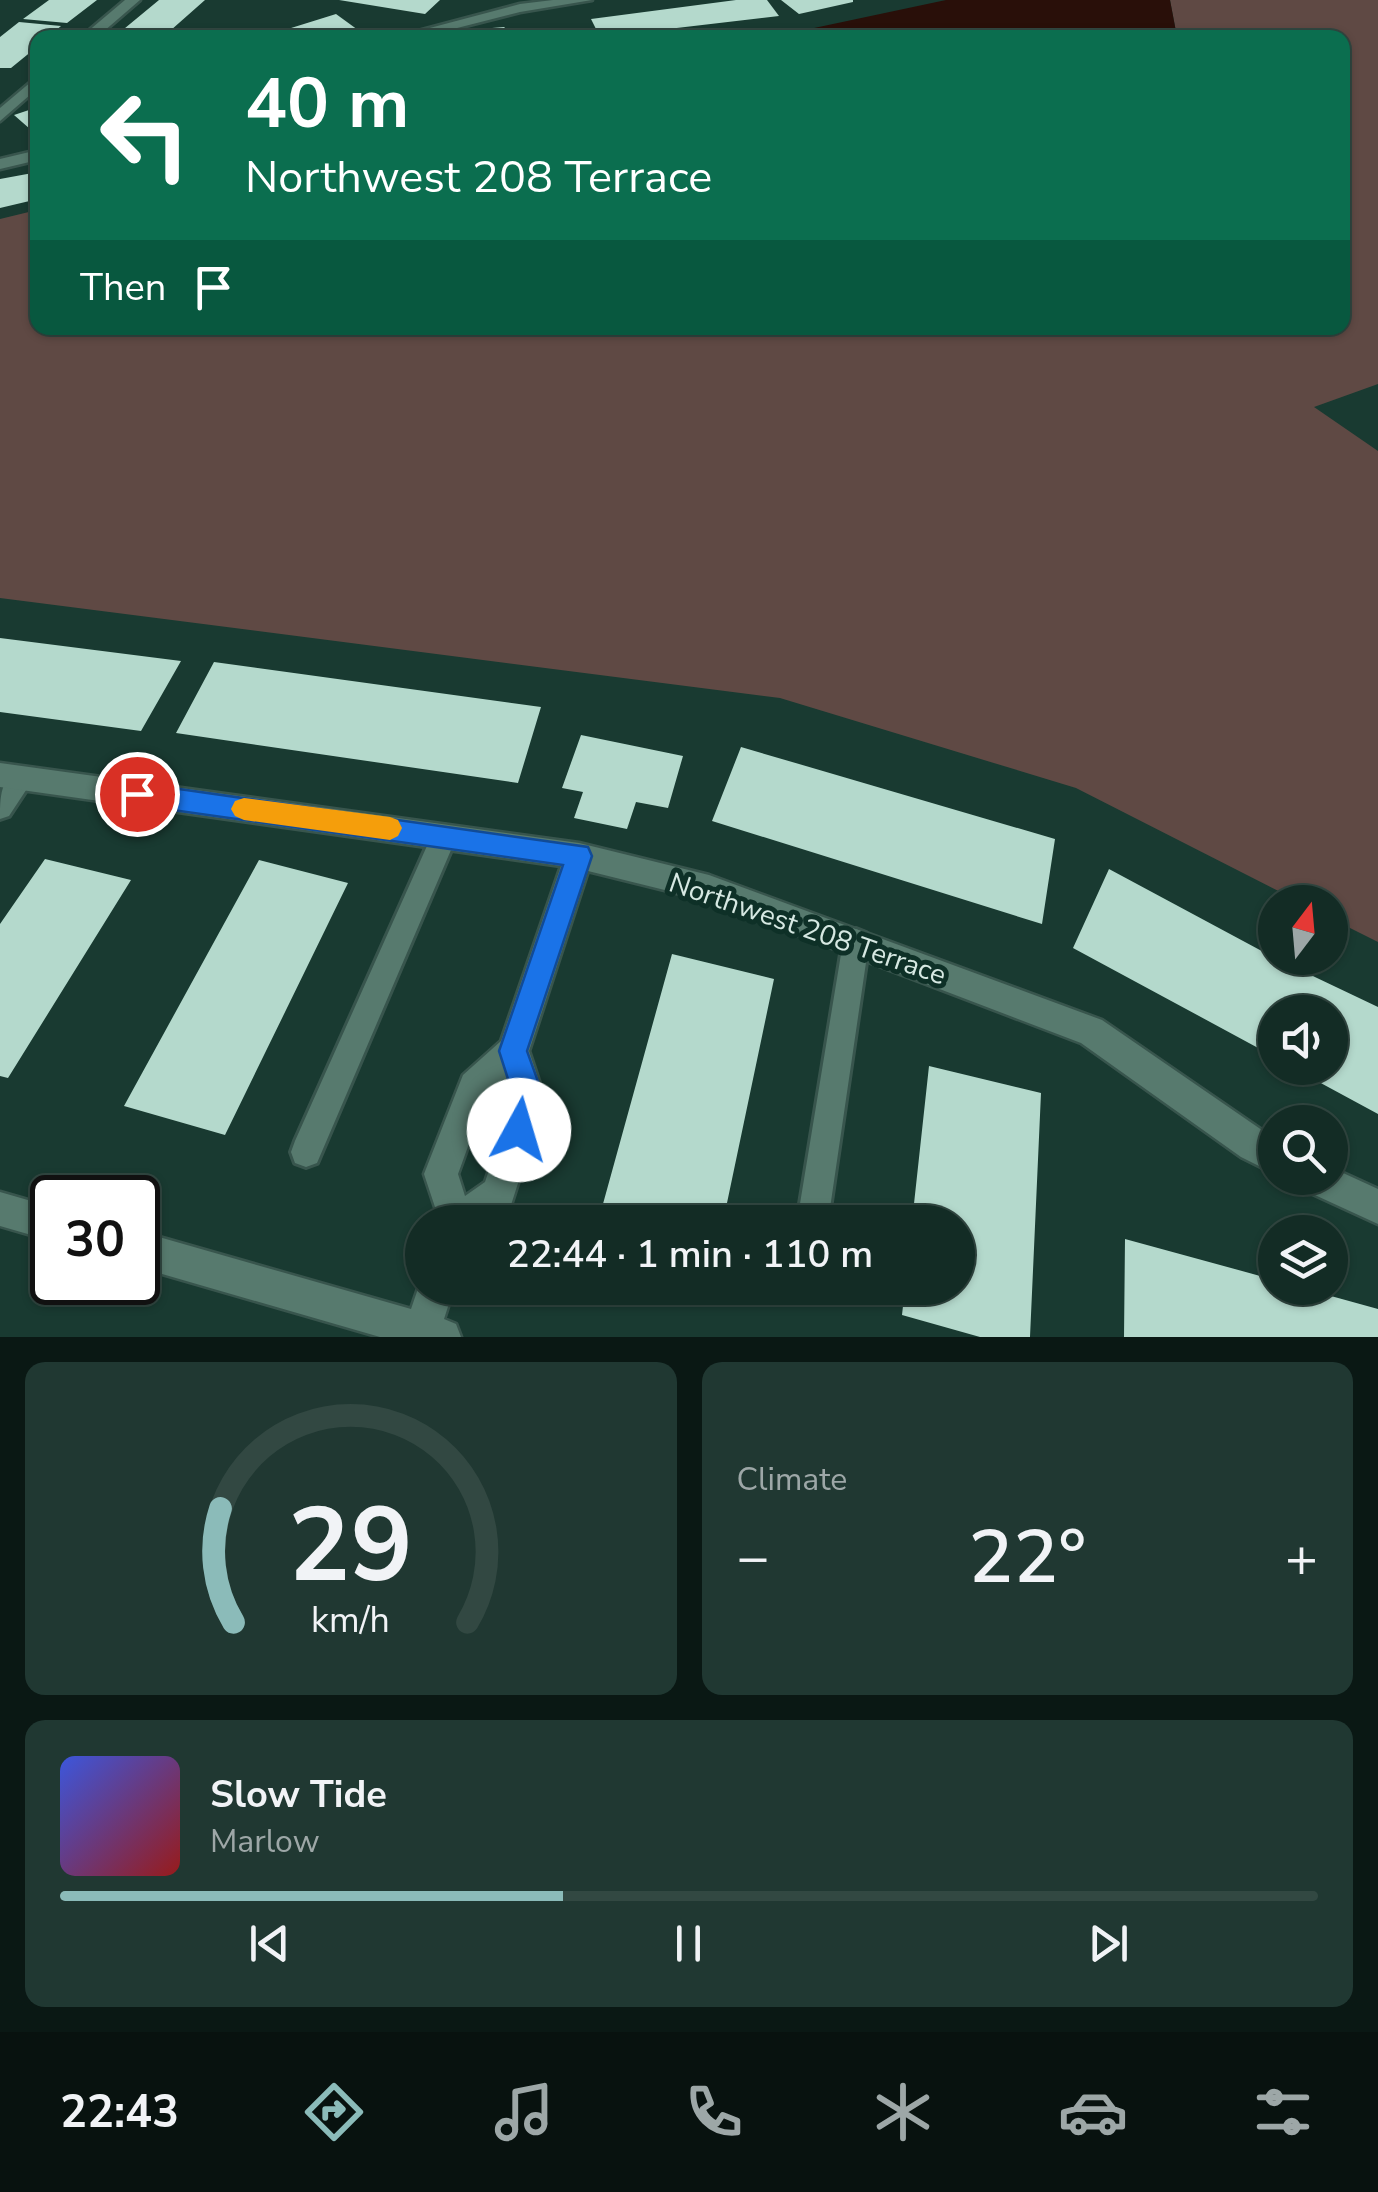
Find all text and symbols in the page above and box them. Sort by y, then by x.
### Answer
text: 40 m [245,56,409,152]
icon: left [80,70,210,200]
text: Northwest 208 Terrace [245,147,712,208]
icon: arrive [186,260,241,315]
text: Then [80,262,166,313]
pin [95,752,180,837]
icon: arrive [110,767,165,822]
street label: Northwest 208 Terrace [664,864,951,994]
north arrow [1258,885,1348,975]
map controls [1258,885,1348,1305]
button: sound [1258,995,1348,1085]
position arrow [467,1078,571,1182]
button: search [1258,1105,1348,1195]
speed limit sign: 30 [30,1175,160,1305]
button: layers [1258,1215,1348,1305]
text: 22:44 · 1 min · 110 m [507,1229,873,1280]
text: Climate [737,1458,847,1501]
text: 29 [288,1475,413,1617]
text: 22° [968,1506,1086,1608]
text: − [737,1520,770,1595]
text: + [1285,1520,1318,1595]
text: km/h [311,1596,390,1645]
text: Slow Tide [210,1769,387,1820]
text: Marlow [210,1820,320,1863]
icon: previous [242,1916,297,1971]
icon: pause [661,1916,716,1971]
icon: next [1081,1916,1136,1971]
icon: directions [299,2077,369,2147]
icon: music [489,2077,559,2147]
icon: phone [679,2077,749,2147]
icon: climate [868,2077,938,2147]
icon: car [1058,2077,1128,2147]
icon: filters [1248,2077,1318,2147]
text: 22:43 [60,2082,179,2143]

